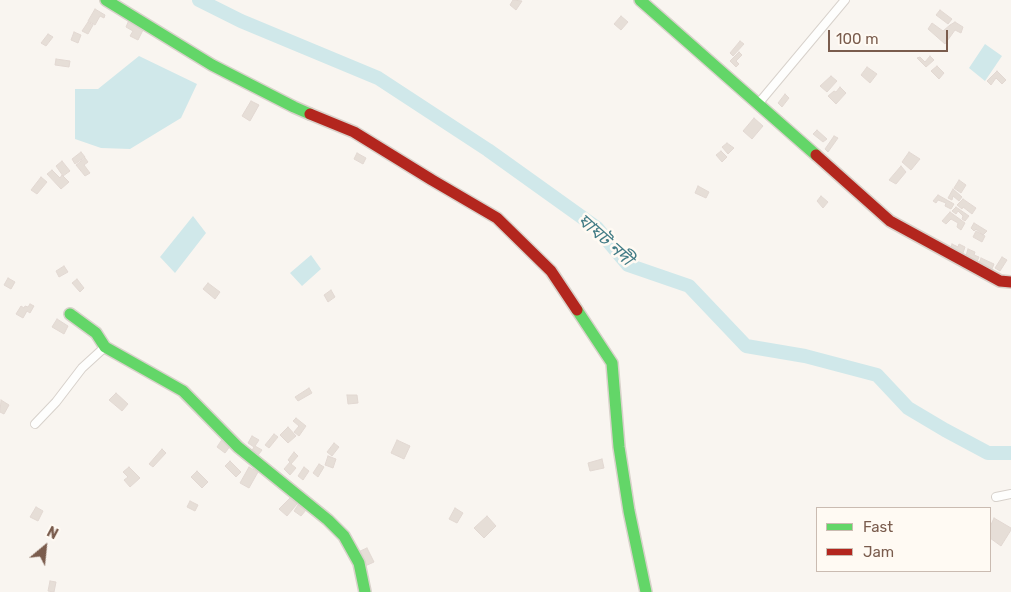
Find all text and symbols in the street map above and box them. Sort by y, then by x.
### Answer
scale bar [831,20,951,52]
text: 100 m [836,30,878,48]
water label: ঘাঘট নদী [573,210,637,270]
legend [816,507,991,572]
text: Fast [863,518,893,536]
north arrow [20,522,70,572]
text: N [44,523,61,543]
text: Jam [863,543,894,561]

